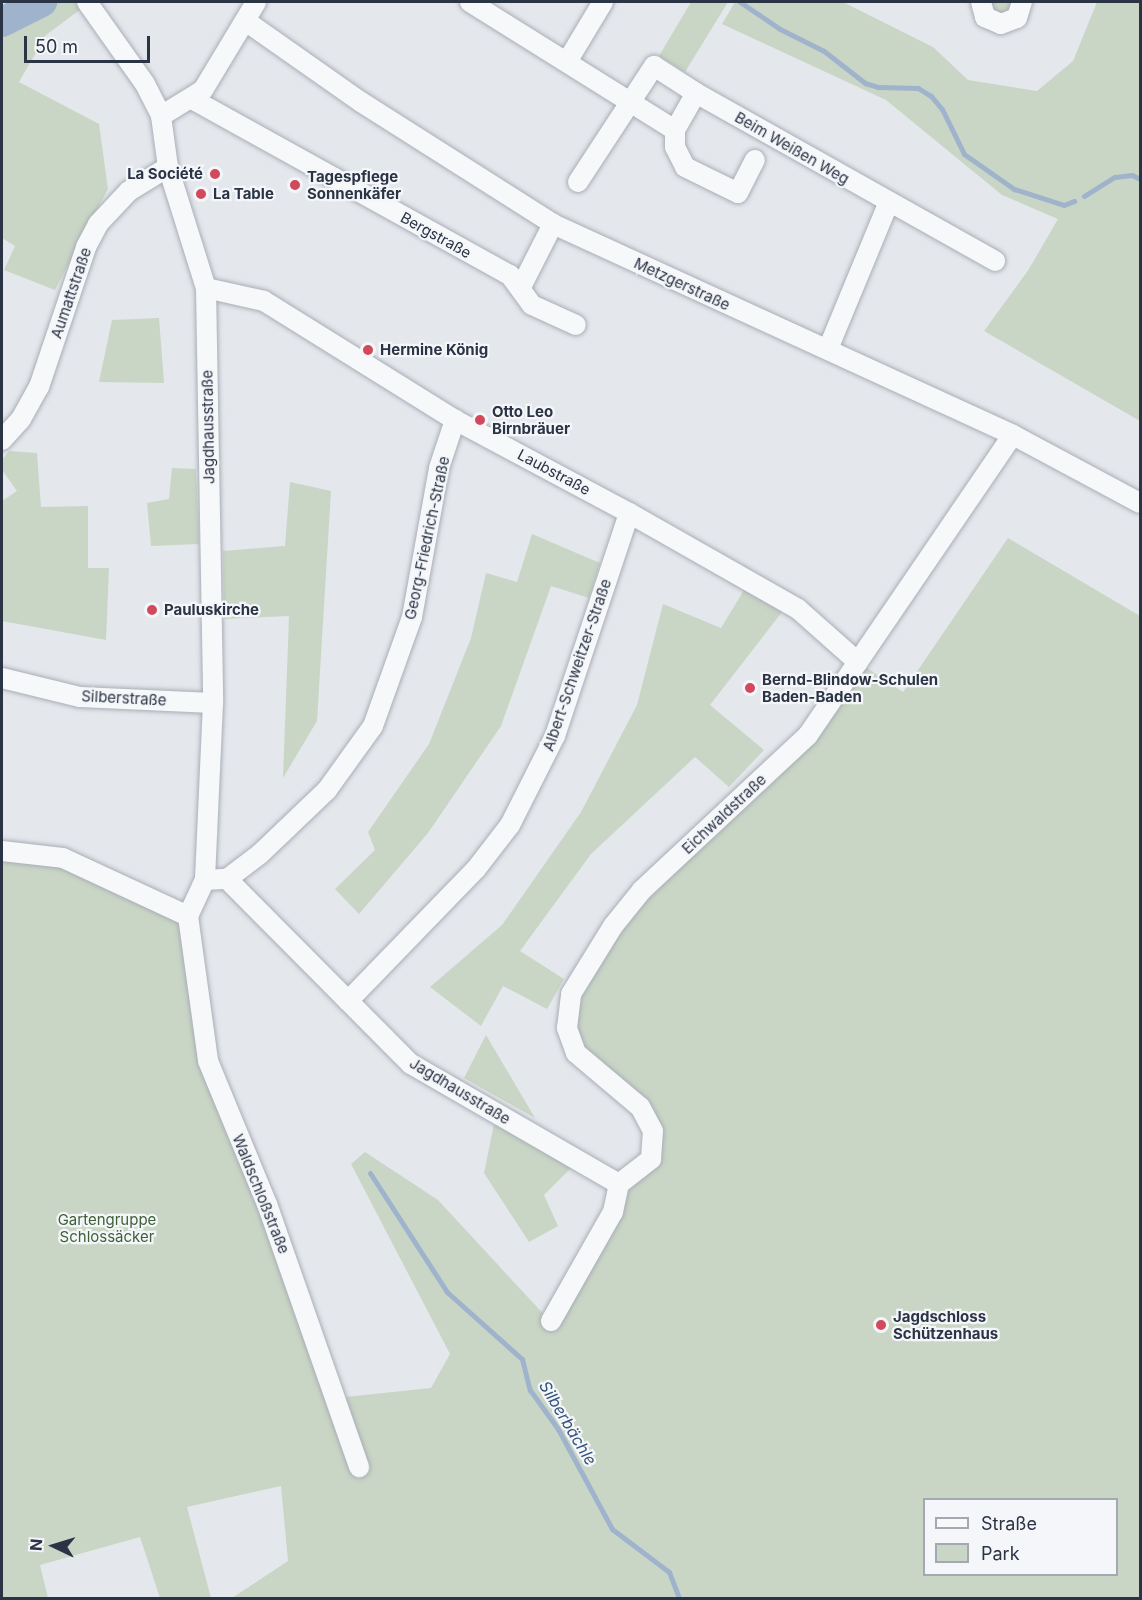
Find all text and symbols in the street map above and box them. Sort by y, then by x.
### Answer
scale bar [27,24,153,62]
text: 50 m [35,36,78,57]
street label: Beim Weißen Weg [732,108,852,188]
place label: La Société [127,165,203,183]
marker: La Société [208,167,222,181]
place label: Tagespflege Sonnenkäfer [307,167,401,202]
marker: Tagespflege Sonnenkäfer [288,178,302,192]
place label: La Table [213,185,274,203]
marker: La Table [194,187,208,201]
street label: Bergstraße [398,208,474,262]
street label: Aumattstraße [47,245,95,341]
street label: Metzgerstraße [631,254,733,314]
place label: Hermine König [380,341,488,359]
marker: Hermine König [361,343,375,357]
street label: Jagdhausstraße [198,370,218,484]
place label: Otto Leo Birnbräuer [492,402,570,437]
marker: Otto Leo Birnbräuer [473,413,487,427]
street label: Laubstraße [515,445,593,499]
street label: Georg-Friedrich-Straße [401,455,453,621]
street label: Albert-Schweitzer-Straße [539,576,615,754]
place label: Pauluskirche [164,601,259,619]
marker: Pauluskirche [145,603,159,617]
place label: Bernd-Blindow-Schulen Baden-Baden [762,670,938,705]
marker: Bernd-Blindow-Schulen Baden-Baden [743,681,757,695]
street label: Silberstraße [81,687,167,709]
street label: Eichwaldstraße [678,770,770,858]
street label: Jagdhausstraße [406,1054,514,1128]
street label: Waldschloßstraße [229,1132,293,1256]
park label: Gartengruppe Schlossäcker [58,1210,156,1245]
place label: Jagdschloss Schützenhaus [893,1307,998,1342]
marker: Jagdschloss Schützenhaus [874,1318,888,1332]
water label: Silberbächle [535,1377,601,1469]
legend [923,1498,1118,1576]
text: Straße [981,1513,1037,1534]
north arrow [24,1516,84,1576]
text: N [26,1538,46,1552]
text: Park [981,1543,1020,1564]

